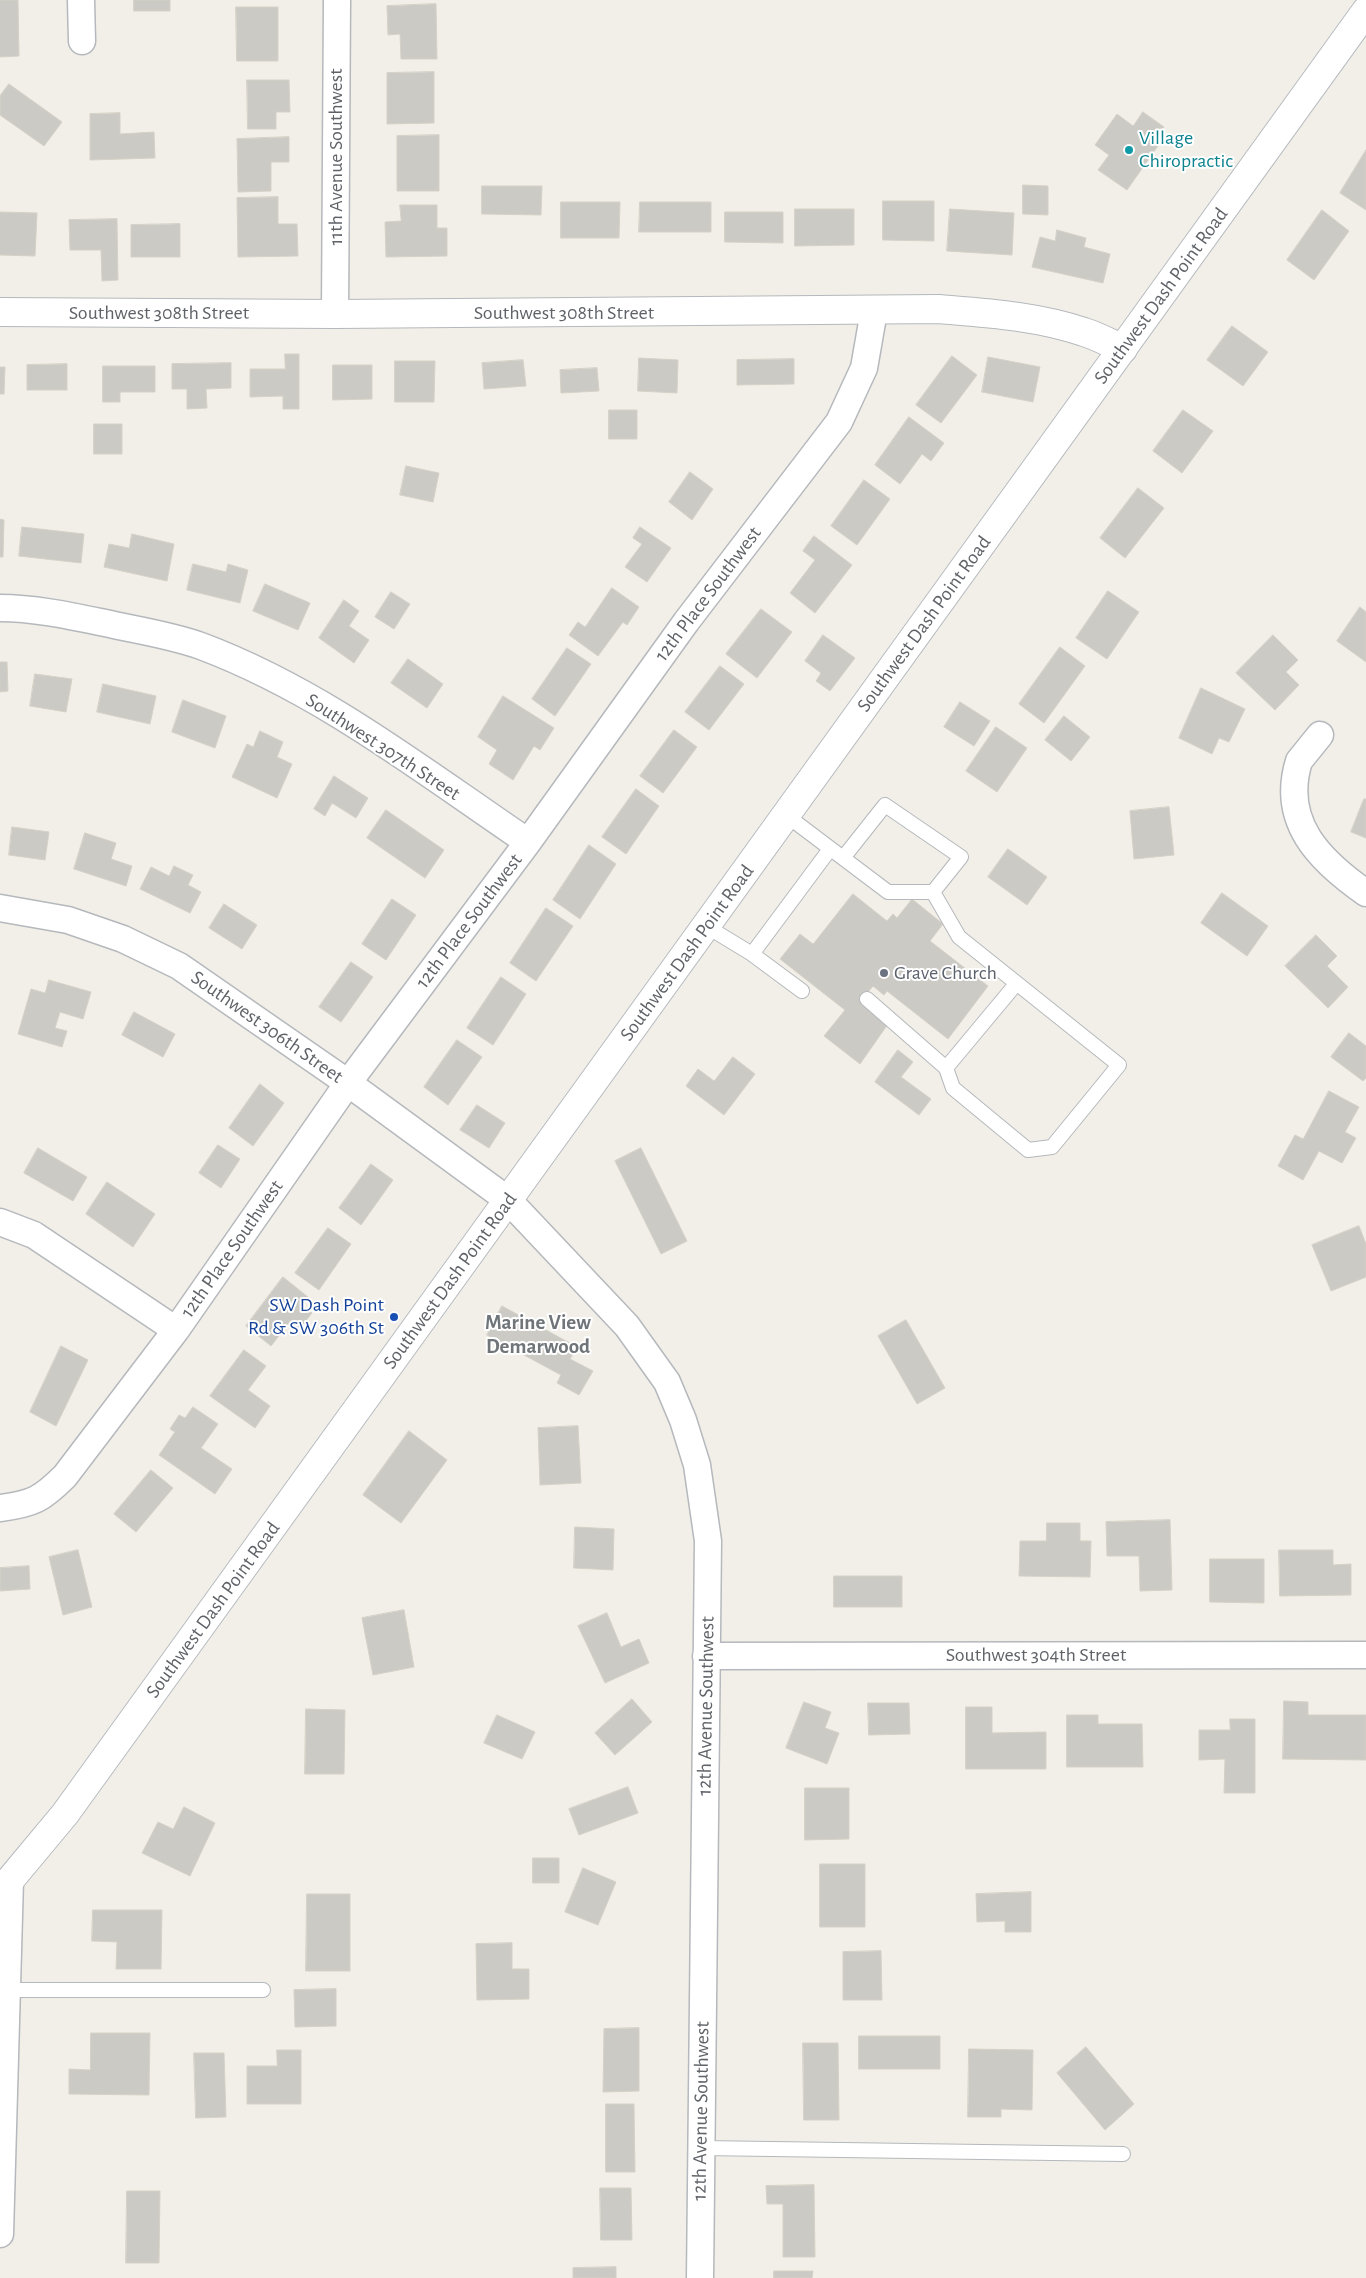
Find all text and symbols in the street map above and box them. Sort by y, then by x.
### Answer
street label: 11th Avenue Southwest [324,68,348,246]
place label: Village Chiropractic [1139,126,1233,173]
marker: Village Chiropractic [1123,144,1135,156]
street label: Southwest Dash Point Road [1089,203,1233,389]
street label: Southwest 308th Street [69,301,249,325]
street label: Southwest 308th Street [474,301,654,325]
street label: 12th Place Southwest [650,522,766,666]
street label: Southwest Dash Point Road [852,531,996,717]
street label: Southwest 307th Street [301,688,465,806]
street label: 12th Place Southwest [411,849,527,993]
street label: Southwest Dash Point Road [615,860,759,1046]
place label: Grave Church [894,961,997,985]
street label: Southwest 306th Street [186,965,348,1089]
marker: Grave Church [878,967,890,979]
street label: 12th Place Southwest [176,1176,288,1322]
street label: Southwest Dash Point Road [378,1188,522,1374]
place label: SW Dash Point Rd & SW 306th St [248,1293,384,1340]
district label: Marine View Demarwood [485,1310,591,1360]
marker: SW Dash Point Rd & SW 306th St [388,1311,400,1323]
street label: Southwest Dash Point Road [141,1517,285,1703]
street label: 12th Avenue Southwest [692,1616,720,1796]
street label: Southwest 304th Street [946,1643,1126,1667]
street label: 12th Avenue Southwest [687,2021,715,2201]

